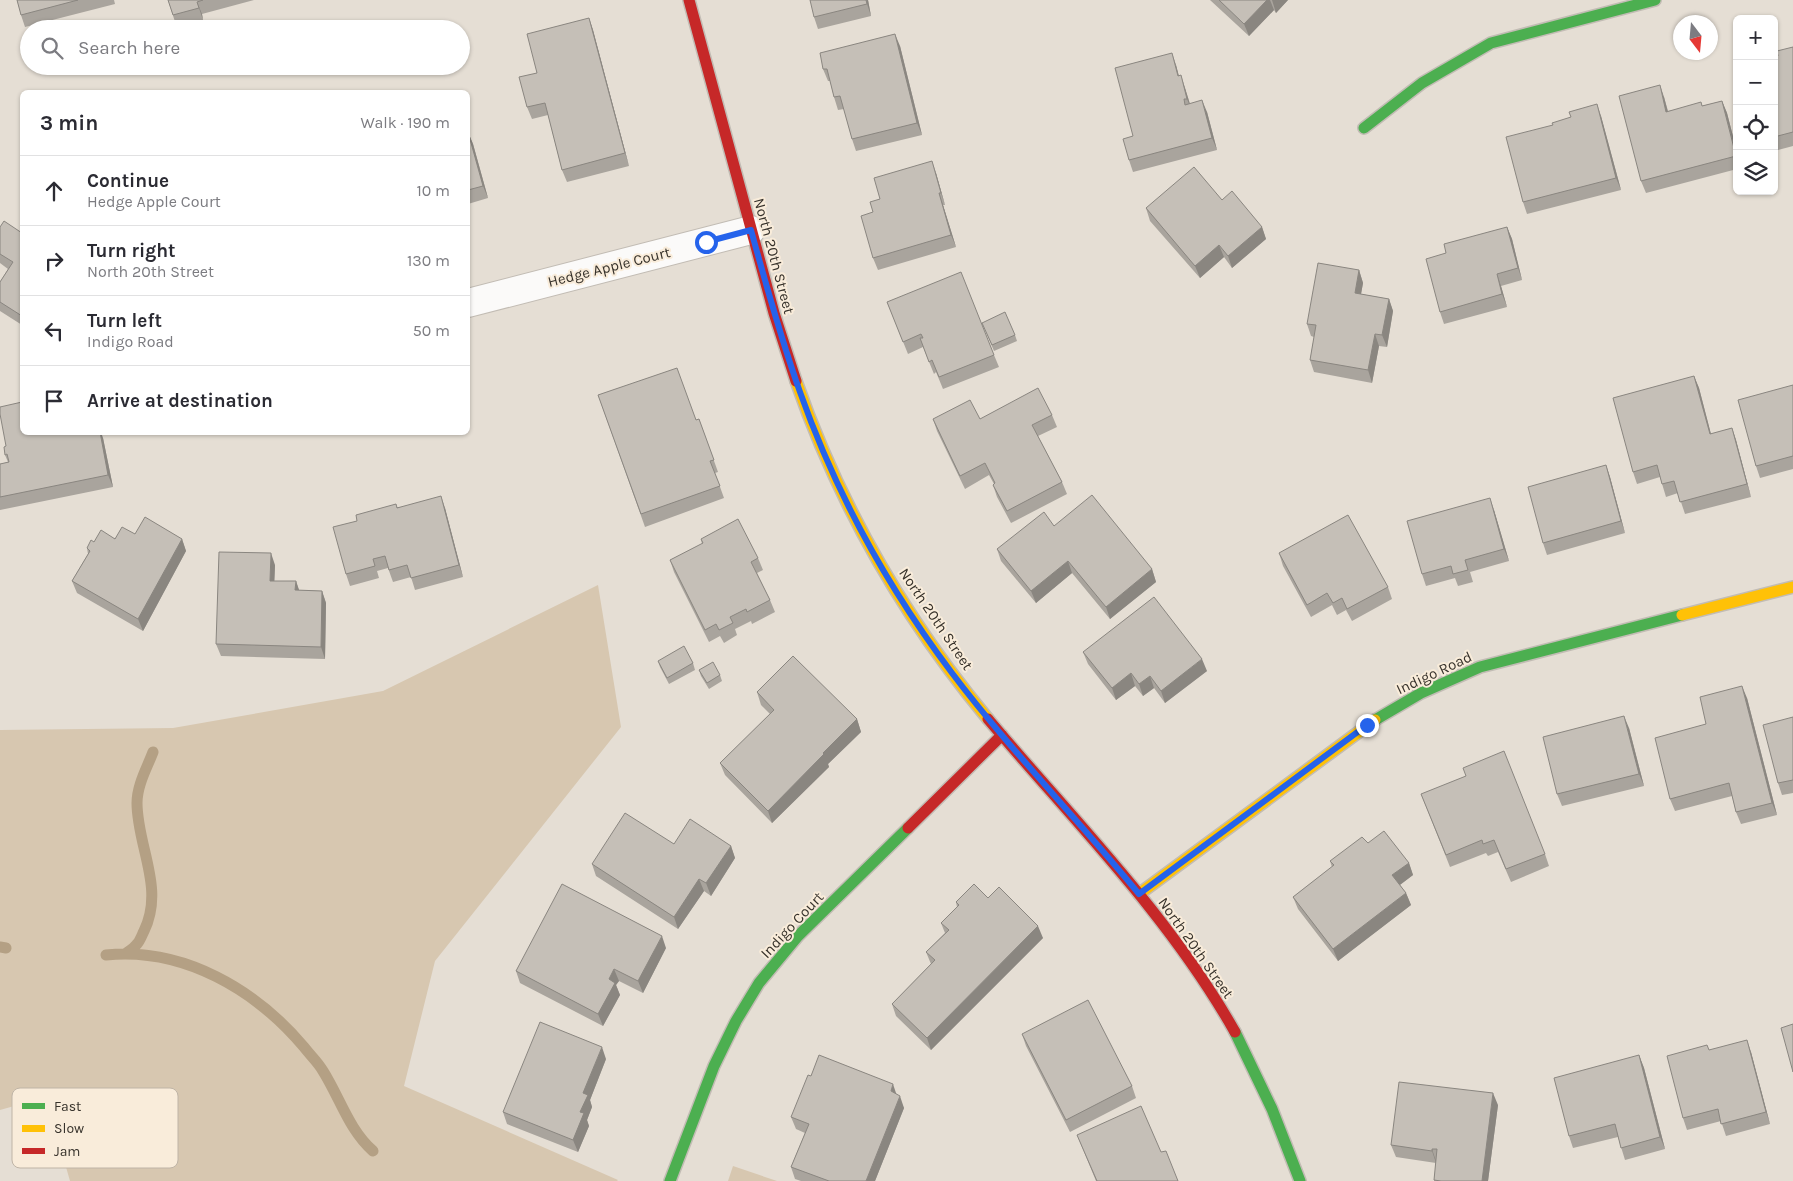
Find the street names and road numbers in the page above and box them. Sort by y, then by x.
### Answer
street label: North 20th Street [750,196,798,316]
street label: Hedge Apple Court [546,243,672,291]
street label: North 20th Street [895,565,977,674]
street label: Indigo Road [1393,648,1475,698]
street label: Indigo Court [757,888,828,962]
street label: North 20th Street [1154,894,1238,1002]

